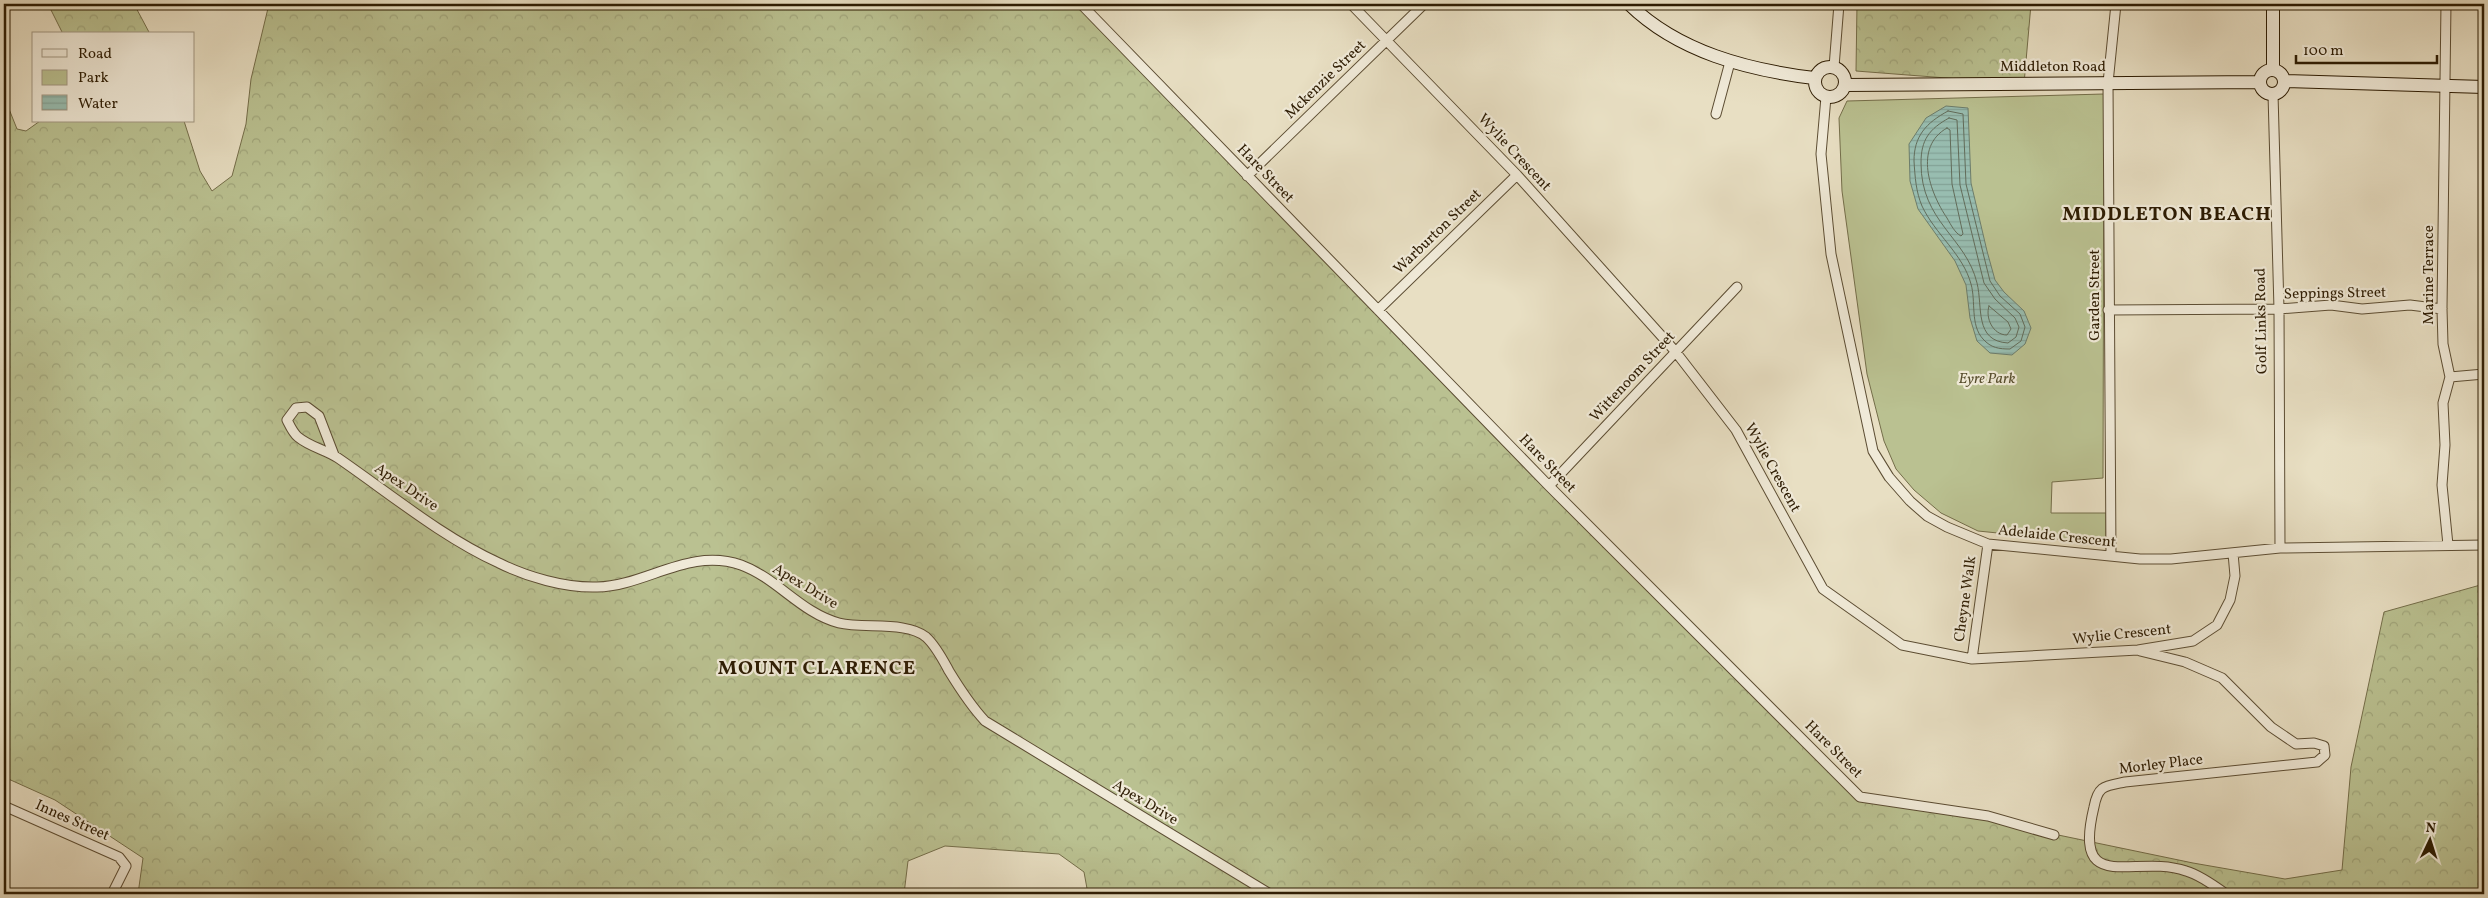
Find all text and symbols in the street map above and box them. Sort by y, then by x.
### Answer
legend [32,32,195,122]
scale bar [2296,32,2437,64]
street label: Mckenzie Street [1281,36,1371,124]
text: 100 m [2303,41,2343,62]
text: Road [78,44,112,65]
street label: Middleton Road [2000,57,2106,78]
text: Park [78,68,109,89]
text: Water [78,94,118,115]
street label: Wylie Crescent [1472,110,1556,196]
street label: Hare Street [1232,140,1298,208]
street label: Warburton Street [1389,184,1487,280]
district label: MIDDLETON BEACH [2062,201,2272,229]
street label: Marine Terrace [2419,225,2440,325]
street label: Garden Street [2085,249,2106,341]
street label: Golf Links Road [2251,268,2273,374]
street label: Seppings Street [2284,283,2386,305]
street label: Wittenoom Street [1585,327,1681,427]
park label: Eyre Park [1958,369,2016,390]
street label: Wylie Crescent [1739,419,1805,517]
street label: Hare Street [1514,430,1580,498]
street label: Apex Drive [370,459,442,517]
street label: Adelaide Crescent [1997,520,2117,554]
street label: Cheyne Walk [1950,555,1982,643]
street label: Apex Drive [768,559,842,615]
street label: Wylie Crescent [2072,619,2172,651]
district label: MOUNT CLARENCE [718,655,916,683]
street label: Hare Street [1799,716,1867,784]
street label: Morley Place [2118,749,2204,781]
street label: Apex Drive [1108,775,1182,831]
street label: Innes Street [32,795,112,847]
north arrow [2406,816,2456,866]
text: N [2425,819,2437,838]

